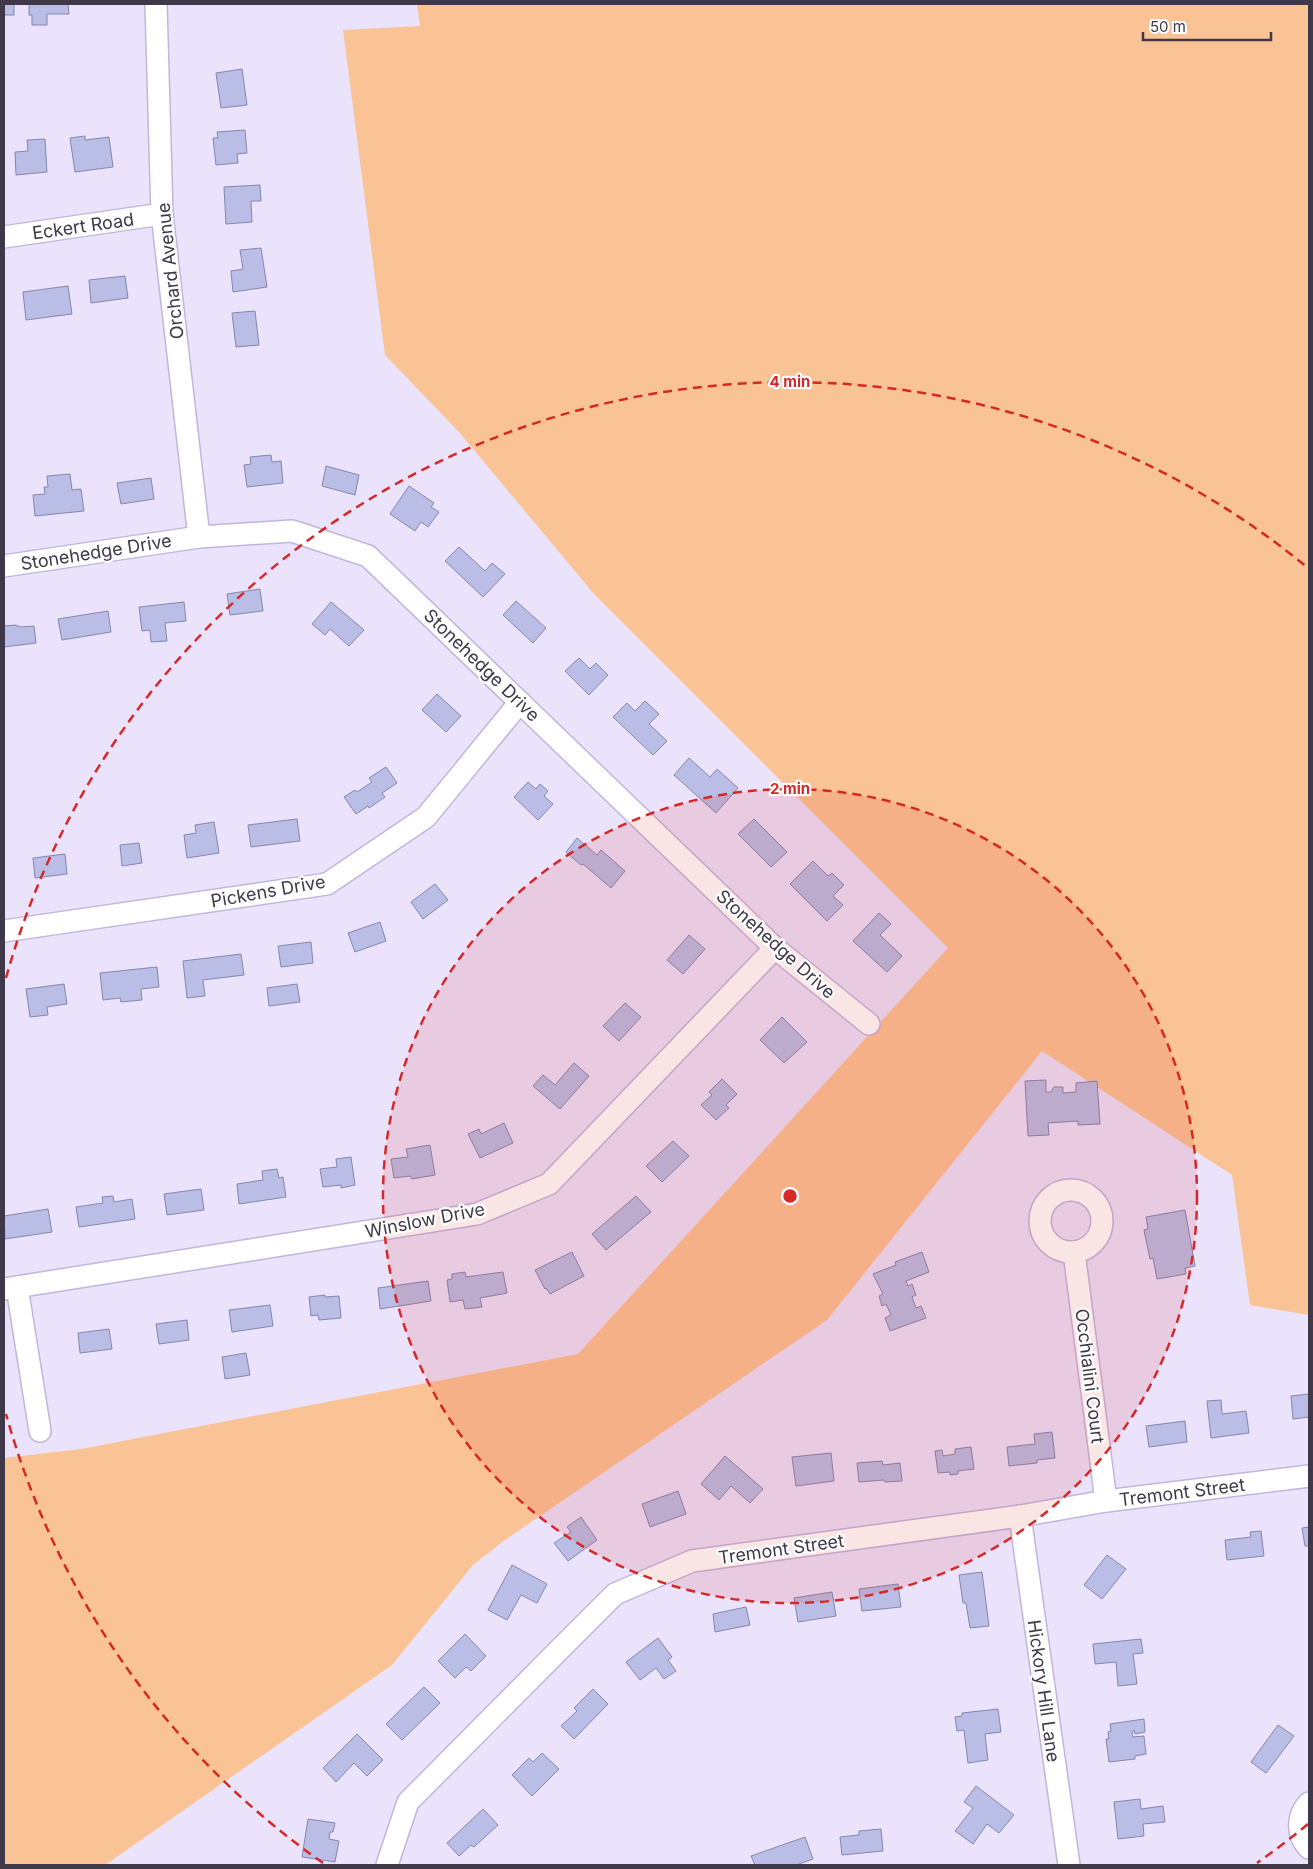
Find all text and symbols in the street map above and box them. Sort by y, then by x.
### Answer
scale bar [1143,10,1270,42]
text: 50 m [1150,17,1186,36]
street label: Orchard Avenue [152,202,188,340]
street label: Eckert Road [31,208,135,244]
text: 4 min [770,372,810,391]
street label: Stonehedge Drive [19,530,173,574]
street label: Stonehedge Drive [420,604,544,726]
text: 2 min [770,779,810,798]
street label: Pickens Drive [209,871,327,911]
street label: Stonehedge Drive [712,885,840,1003]
centre of rings [781,1187,799,1205]
street label: Winslow Drive [363,1198,487,1242]
street label: Occhialini Court [1071,1307,1109,1445]
street label: Tremont Street [1118,1474,1246,1510]
street label: Tremont Street [717,1530,845,1568]
street label: Hickory Hill Lane [1024,1619,1064,1763]

